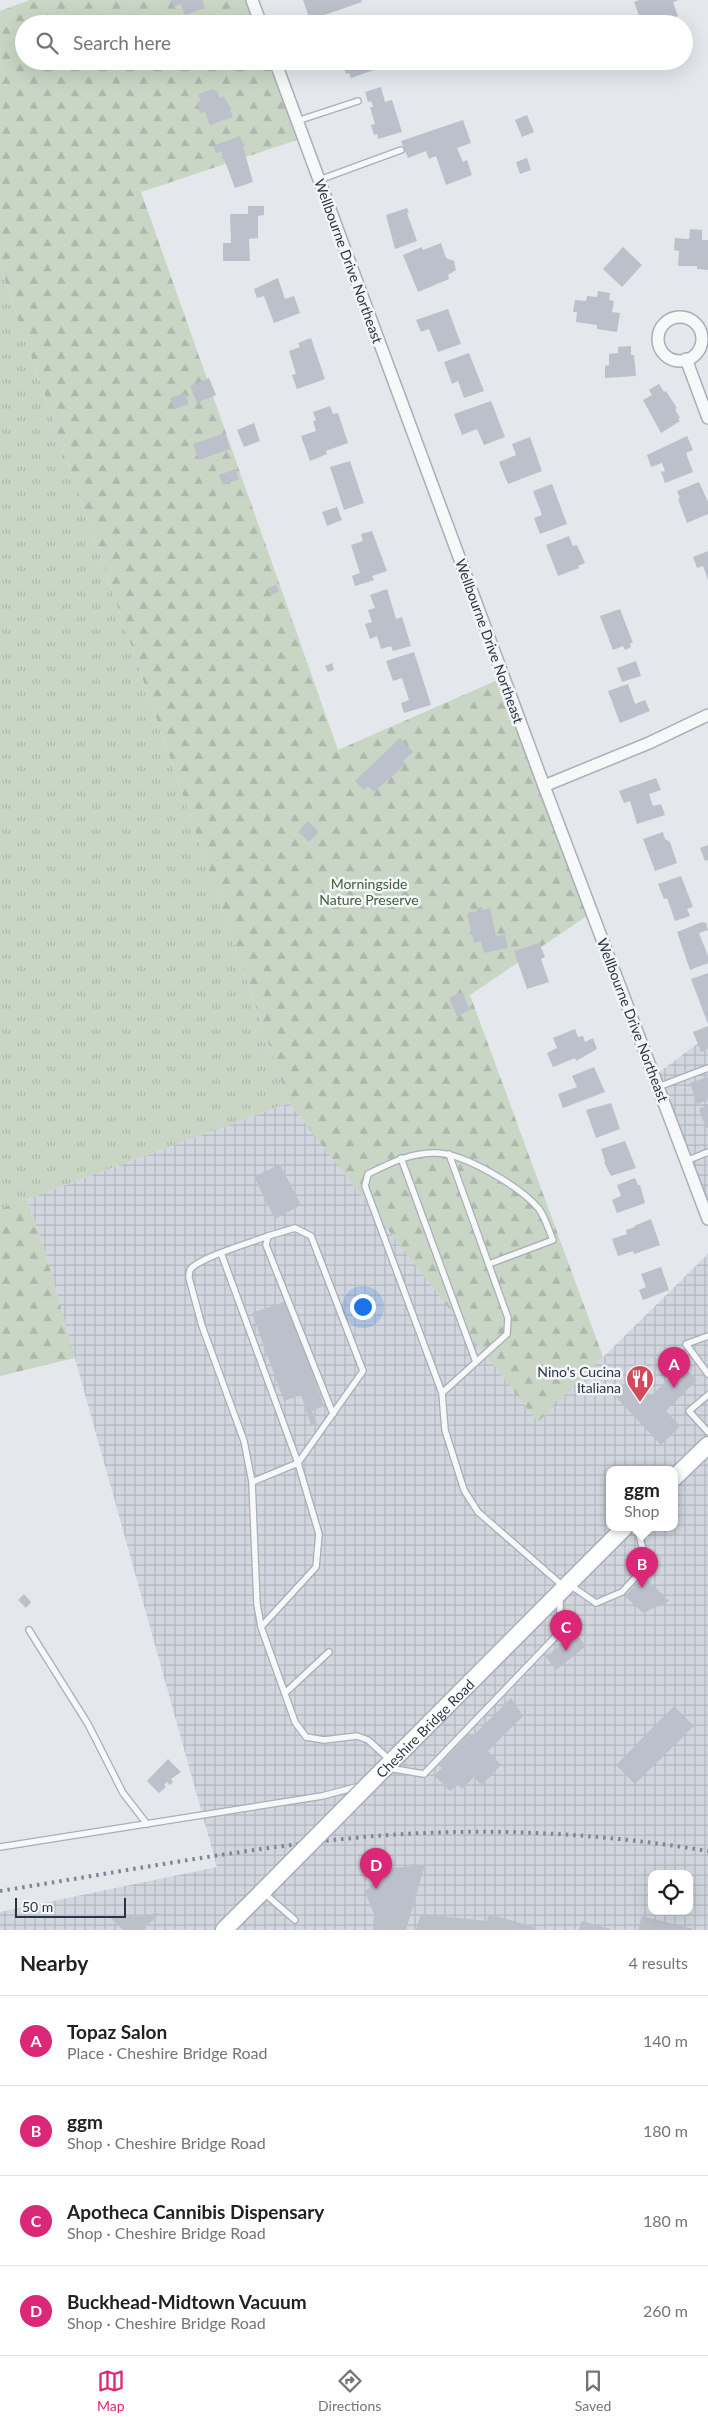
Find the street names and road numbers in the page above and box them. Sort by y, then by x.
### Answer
street label: Wellbourne Drive Northeast [311,176,387,346]
street label: Wellbourne Drive Northeast [452,556,528,726]
street label: Wellbourne Drive Northeast [594,936,672,1104]
street label: Cheshire Bridge Road [372,1675,477,1781]

